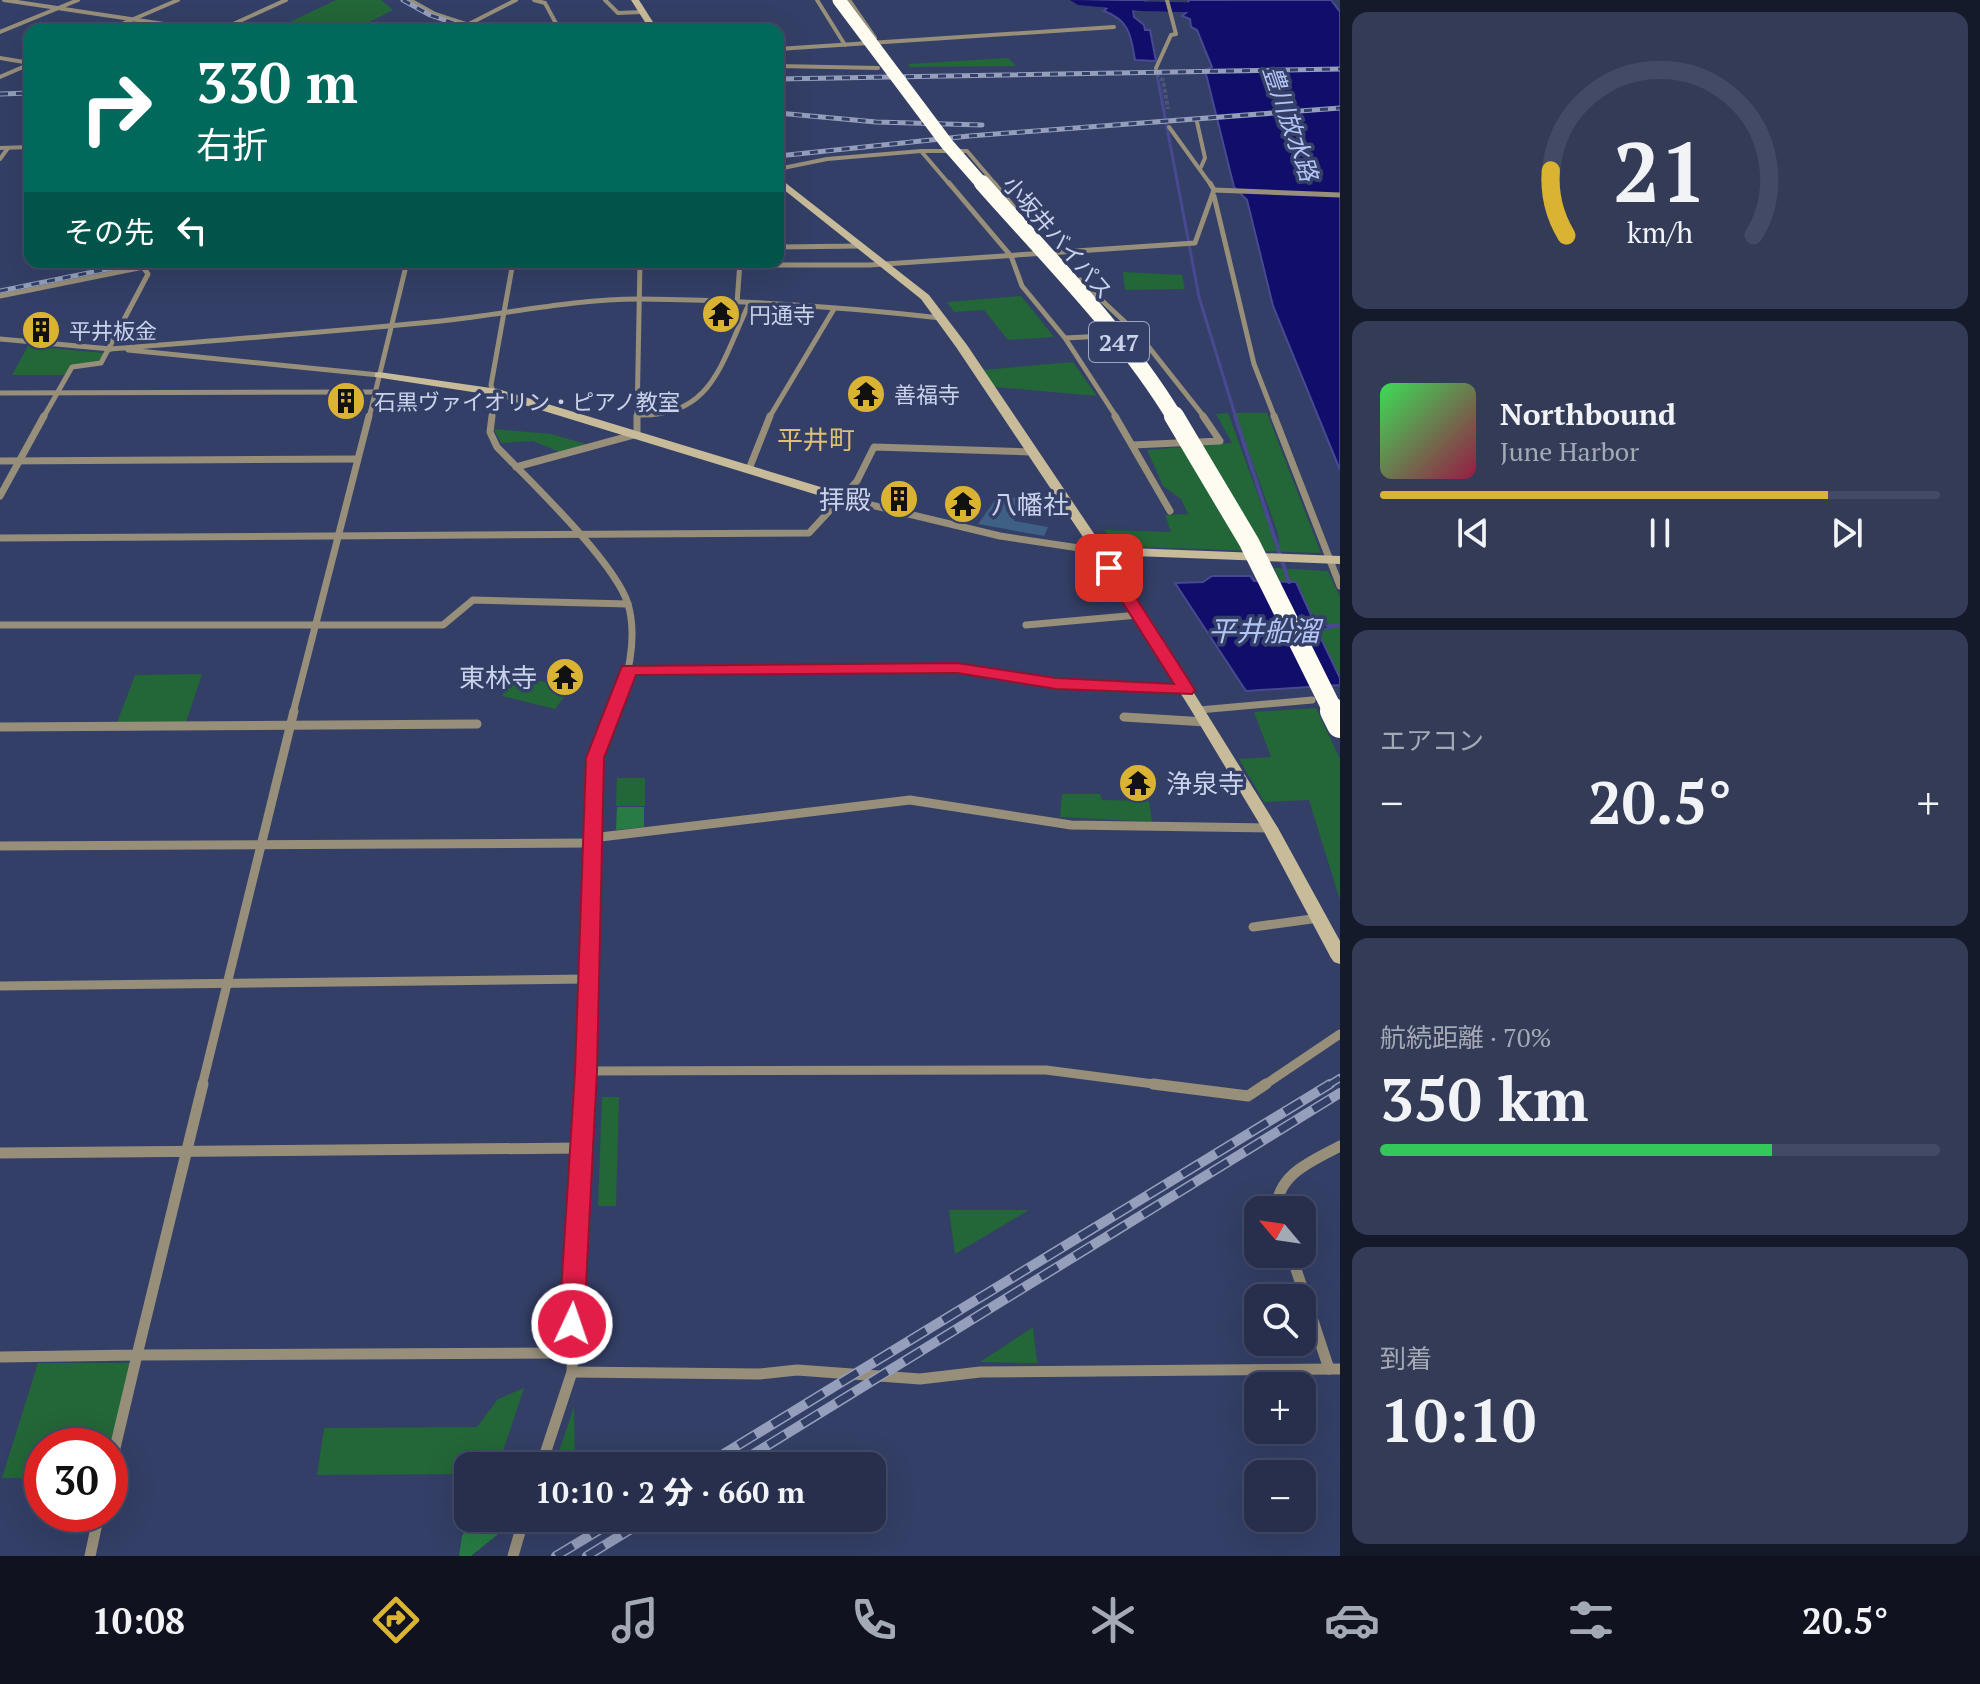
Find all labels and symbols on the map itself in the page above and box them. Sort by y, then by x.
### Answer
water label: 豊川放水路 [1256,61,1326,187]
street label: 小坂井バイパス [997,170,1119,304]
temple icon: 円通寺 [700,293,742,335]
place label: 円通寺 [749,300,815,329]
building icon: 平井板金 [20,309,62,351]
place label: 平井板金 [69,316,157,345]
road number: 247 [1089,322,1149,362]
temple icon: 善福寺 [845,373,887,415]
building icon: 石黒ヴァイオリン・ピアノ教室 [325,380,367,422]
place label: 善福寺 [894,380,960,409]
place label: 石黒ヴァイオリン・ピアノ教室 [374,387,680,416]
district label: 平井町 [777,422,855,456]
building icon: 拝殿 [878,478,920,520]
place label: 拝殿 [819,482,871,516]
temple icon: 八幡社 [942,483,984,525]
place label: 八幡社 [991,487,1069,521]
pin [1075,534,1143,602]
water label: 平井船溜 [1208,612,1324,649]
temple icon: 東林寺 [544,656,586,698]
place label: 東林寺 [459,660,537,694]
temple icon: 浄泉寺 [1117,762,1159,804]
place label: 浄泉寺 [1166,766,1244,800]
north arrow [1244,1196,1316,1268]
position arrow [530,1282,614,1366]
speed limit sign: 30 [24,1428,128,1532]

